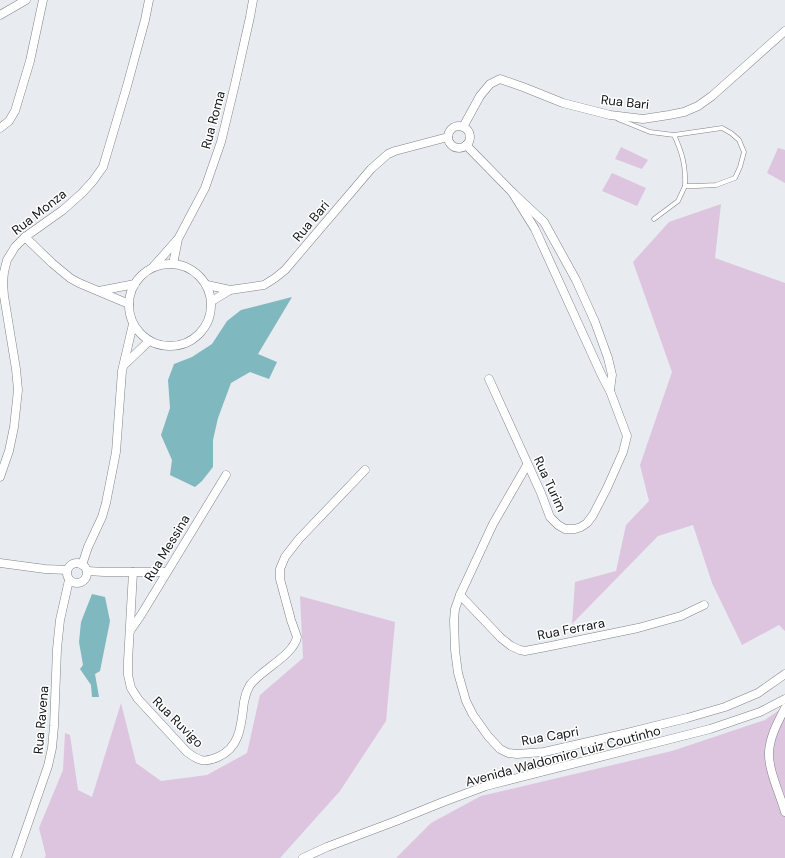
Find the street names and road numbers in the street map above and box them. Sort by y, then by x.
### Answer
street label: Rua Roma [197,89,229,151]
street label: Rua Bari [600,91,650,113]
street label: Rua Monza [8,185,70,239]
street label: Rua Bari [289,197,333,245]
street label: Rua Turim [530,454,570,514]
street label: Rua Messina [140,512,194,584]
street label: Rua Ferrara [536,614,606,644]
street label: Rua Ravena [30,685,52,755]
street label: Rua Ruvigo [149,693,207,751]
street label: Avenida Waldomiro Luiz Coutinho [463,722,663,790]
street label: Rua Capri [520,723,580,749]

